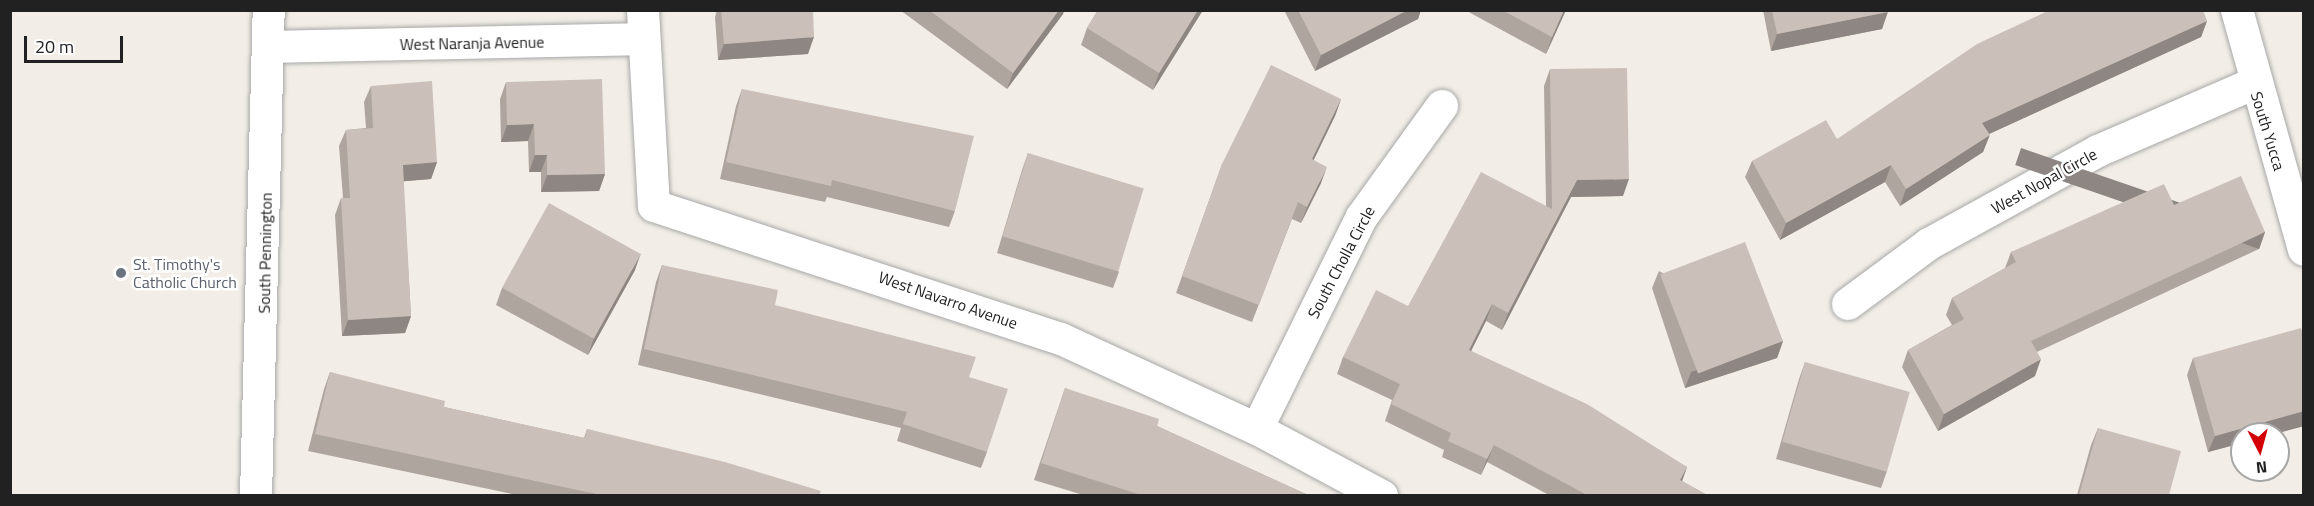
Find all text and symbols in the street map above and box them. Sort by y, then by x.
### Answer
scale bar [27,24,126,62]
street label: West Naranja Avenue [400,32,544,54]
text: 20 m [35,33,74,60]
street label: South Yucca [2247,89,2289,173]
street label: West Nopal Circle [1988,144,2100,218]
street label: South Pennington [254,192,276,314]
street label: South Cholla Circle [1303,203,1379,321]
place label: St. Timothy's Catholic Church [133,254,237,292]
marker: St. Timothy's Catholic Church [114,266,128,280]
street label: West Navarro Avenue [876,267,1020,333]
north arrow [2230,422,2290,482]
text: N [2255,455,2268,480]

